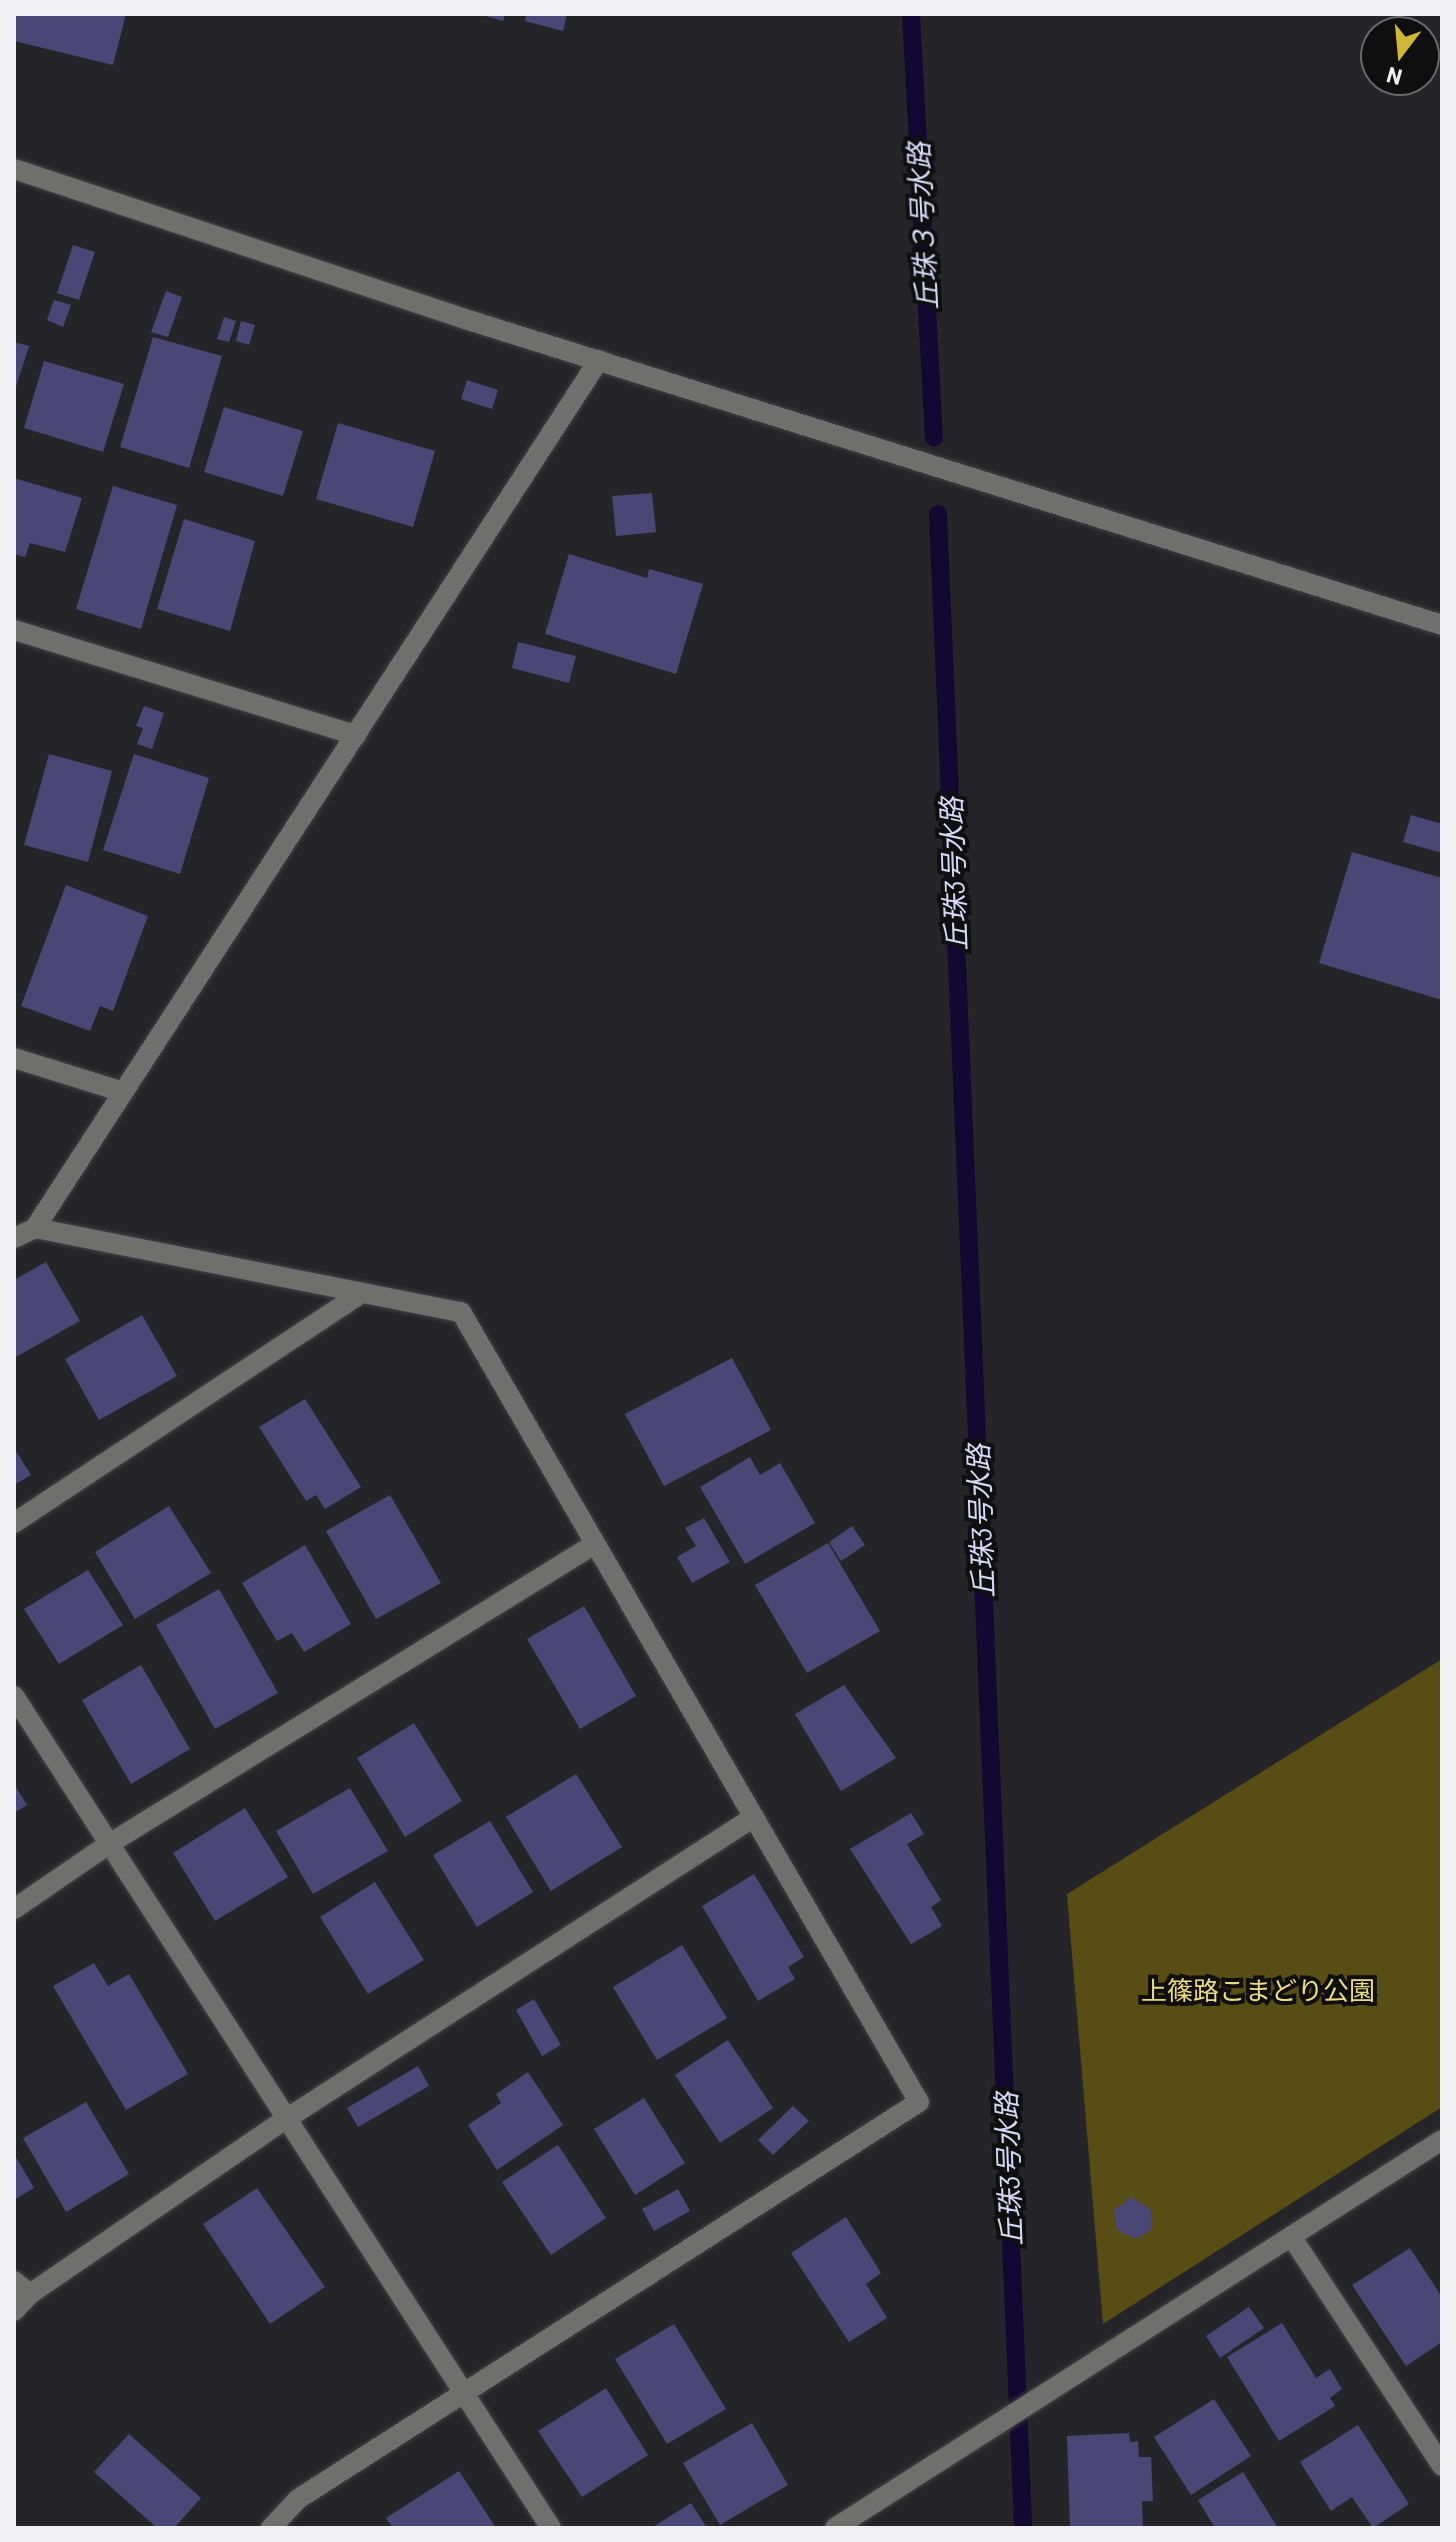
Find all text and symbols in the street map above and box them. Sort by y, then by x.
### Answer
north arrow [1360,16,1440,96]
text: N [1383,63,1405,92]
water label: 丘珠３号水路 [901,141,943,311]
water label: 丘珠3号水路 [934,796,972,952]
water label: 丘珠3号水路 [961,1443,999,1599]
park label: 上篠路こまどり公園 [1141,1974,1375,2006]
water label: 丘珠3号水路 [989,2091,1027,2247]

